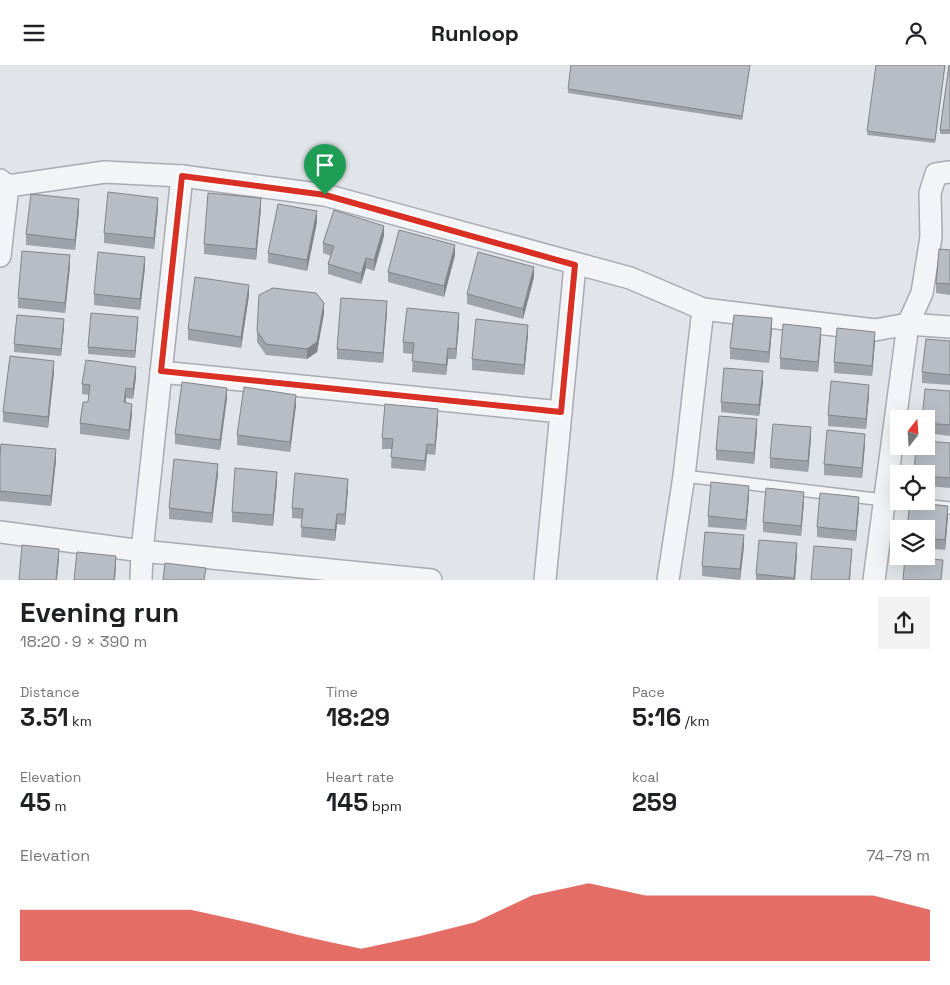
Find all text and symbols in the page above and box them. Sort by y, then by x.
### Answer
icon: menu [20,19,48,47]
text: Runloop [431,19,519,47]
icon: person [902,19,930,47]
pin [304,144,346,195]
icon: arrive [311,151,339,179]
north arrow [890,410,935,455]
map controls [890,410,935,565]
button: locate [890,465,935,510]
button: layers [890,520,935,565]
text: Evening run [20,594,179,630]
button: share [878,597,930,649]
text: 18:20 · 9 × 390 m [20,631,147,652]
text: Distance [20,683,80,701]
text: Time [326,683,358,701]
text: Pace [632,683,665,701]
text: 3.51 [20,701,69,733]
text: 18:29 [326,701,390,733]
text: 5:16 [632,701,681,733]
text: km [69,712,92,730]
text: /km [681,712,710,730]
text: Elevation [20,768,81,786]
text: Heart rate [326,768,394,786]
text: kcal [632,768,659,786]
text: 45 [20,786,51,818]
text: 145 [326,786,368,818]
text: 259 [632,786,677,818]
text: m [51,797,67,815]
text: bpm [368,797,402,815]
text: Elevation [20,845,90,866]
text: 74–79 m [866,845,930,866]

